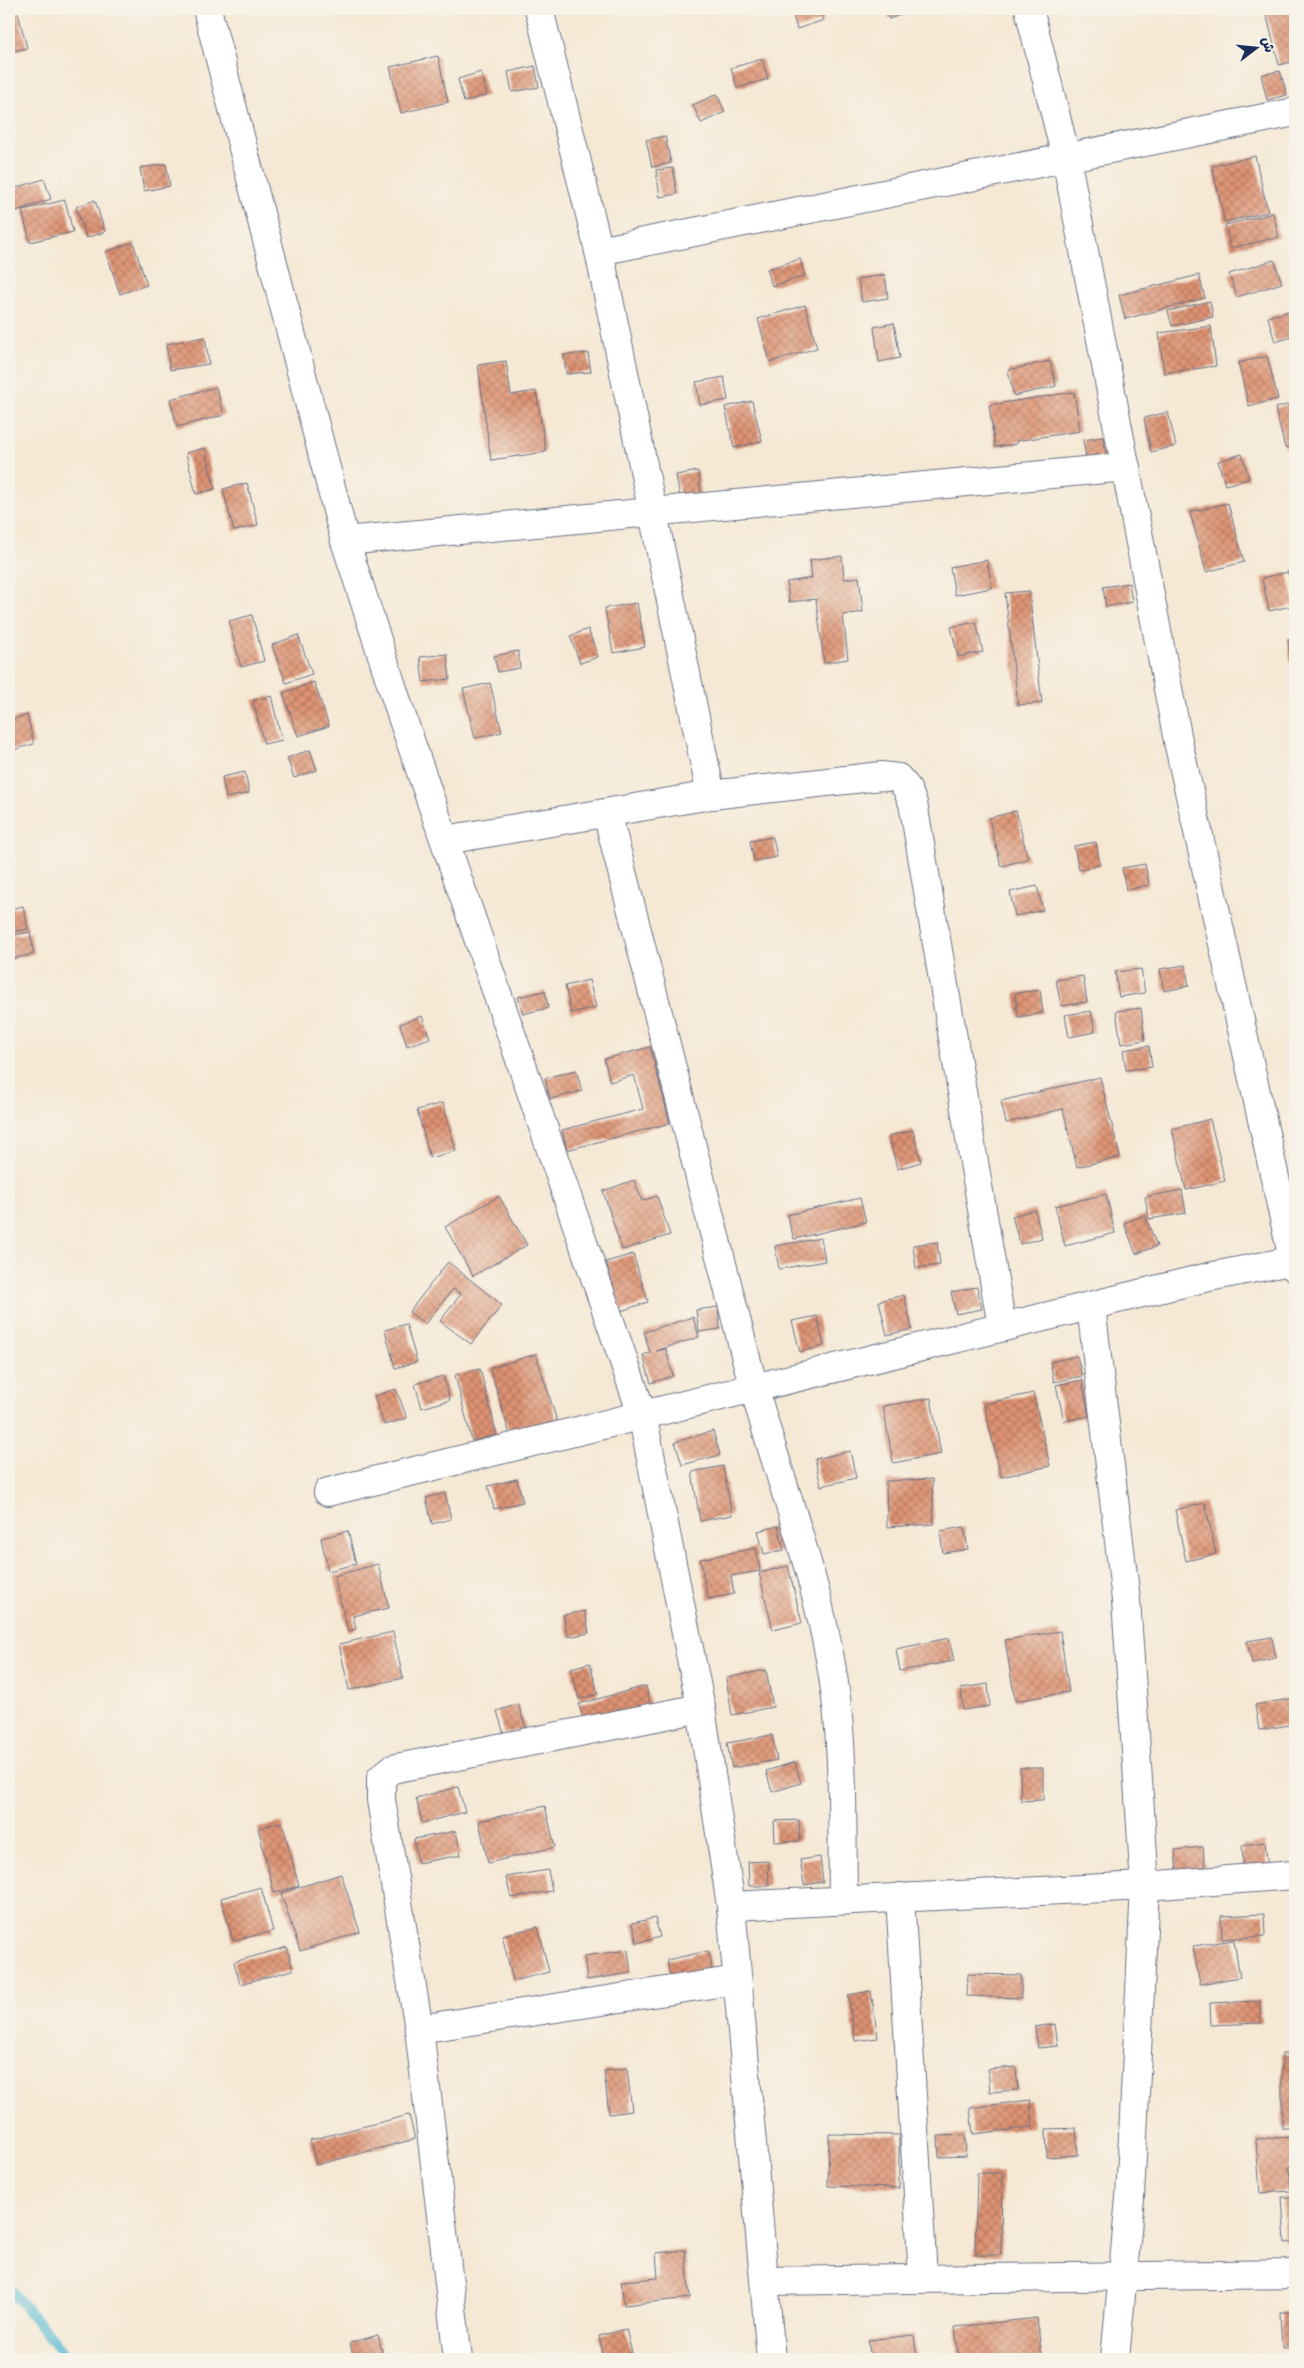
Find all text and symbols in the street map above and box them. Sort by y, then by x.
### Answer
north arrow [1232,22,1282,72]
text: ش [1255,34,1280,55]

